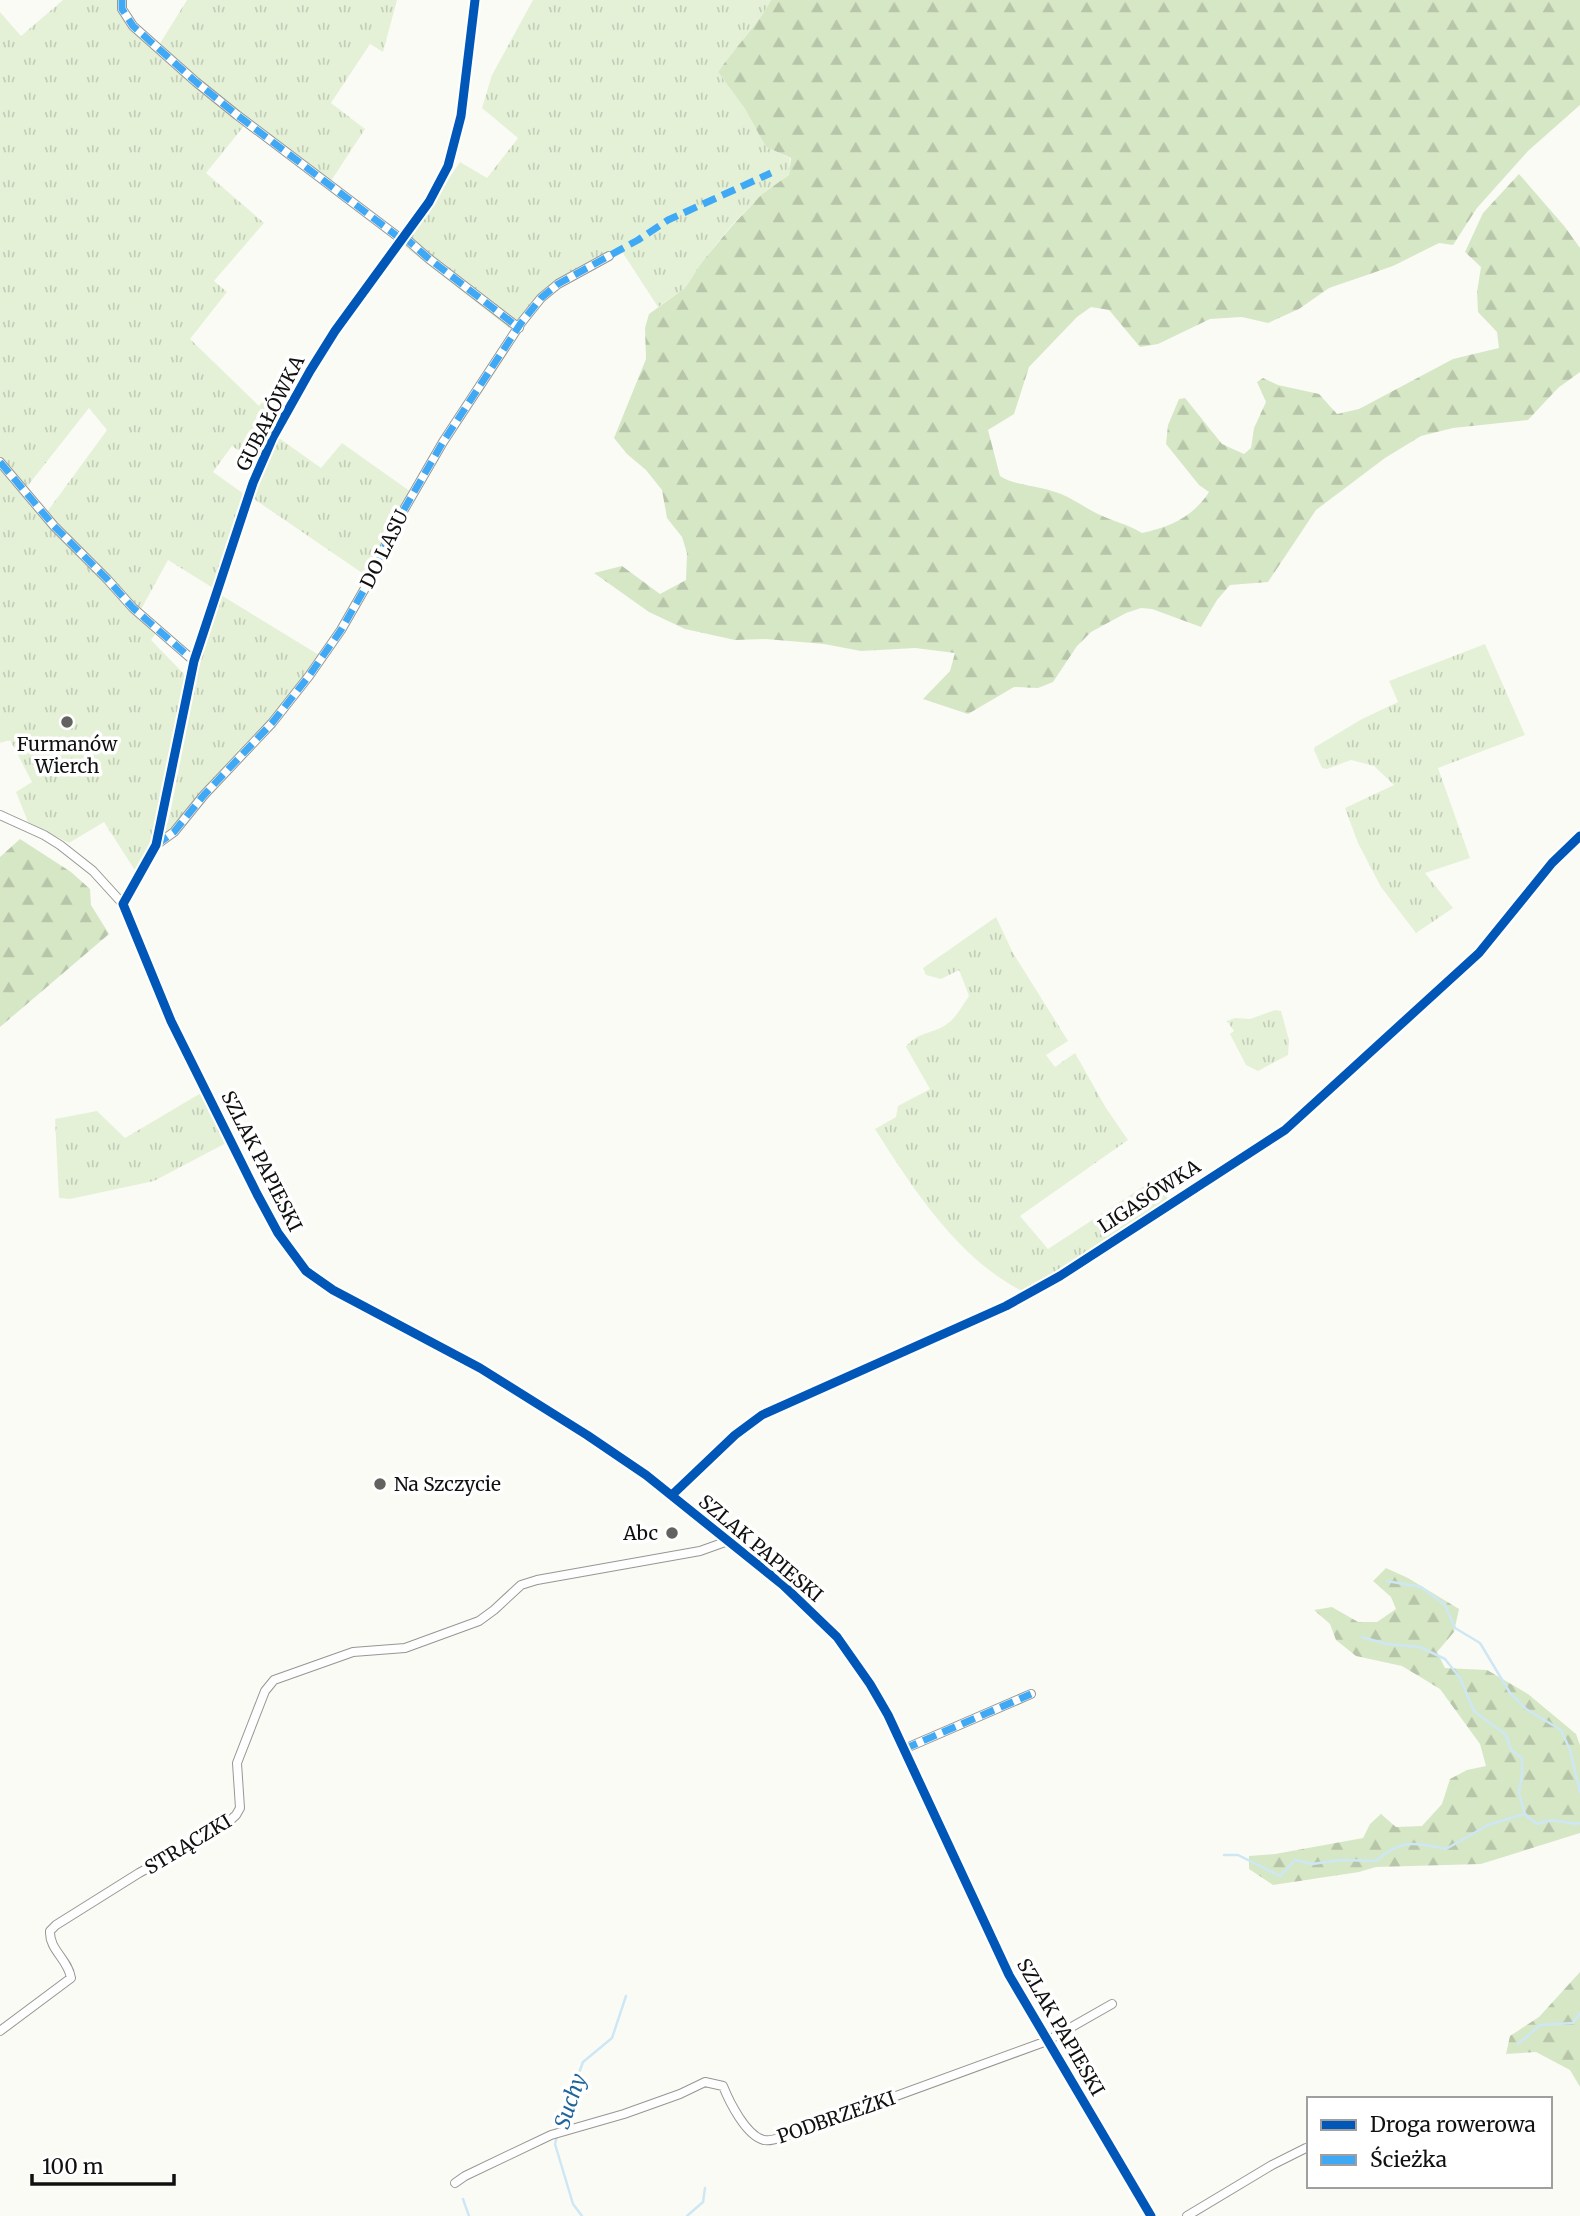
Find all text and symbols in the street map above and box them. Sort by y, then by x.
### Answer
street label: GUBAŁÓWKA [231,351,310,475]
street label: DO LASU [355,506,413,592]
marker: Furmanów Wierch [59,714,75,730]
place label: Furmanów Wierch [17,732,118,778]
street label: SZLAK PAPIESKI [216,1087,308,1235]
street label: LIGASÓWKA [1093,1154,1205,1238]
place label: Na Szczycie [394,1472,501,1496]
marker: Na Szczycie [372,1476,388,1492]
street label: SZLAK PAPIESKI [694,1489,828,1607]
place label: Abc [622,1521,658,1545]
marker: Abc [664,1525,680,1541]
street label: STRĄCZKI [140,1809,236,1879]
street label: SZLAK PAPIESKI [1012,1954,1110,2100]
water label: Suchy [548,2070,592,2132]
street label: PODBRZEŻKI [774,2086,898,2148]
legend [1307,2097,1552,2188]
text: Droga rowerowa [1370,2111,1536,2138]
scale bar [32,2142,173,2186]
text: Ścieżka [1370,2146,1447,2173]
text: 100 m [42,2153,104,2180]

